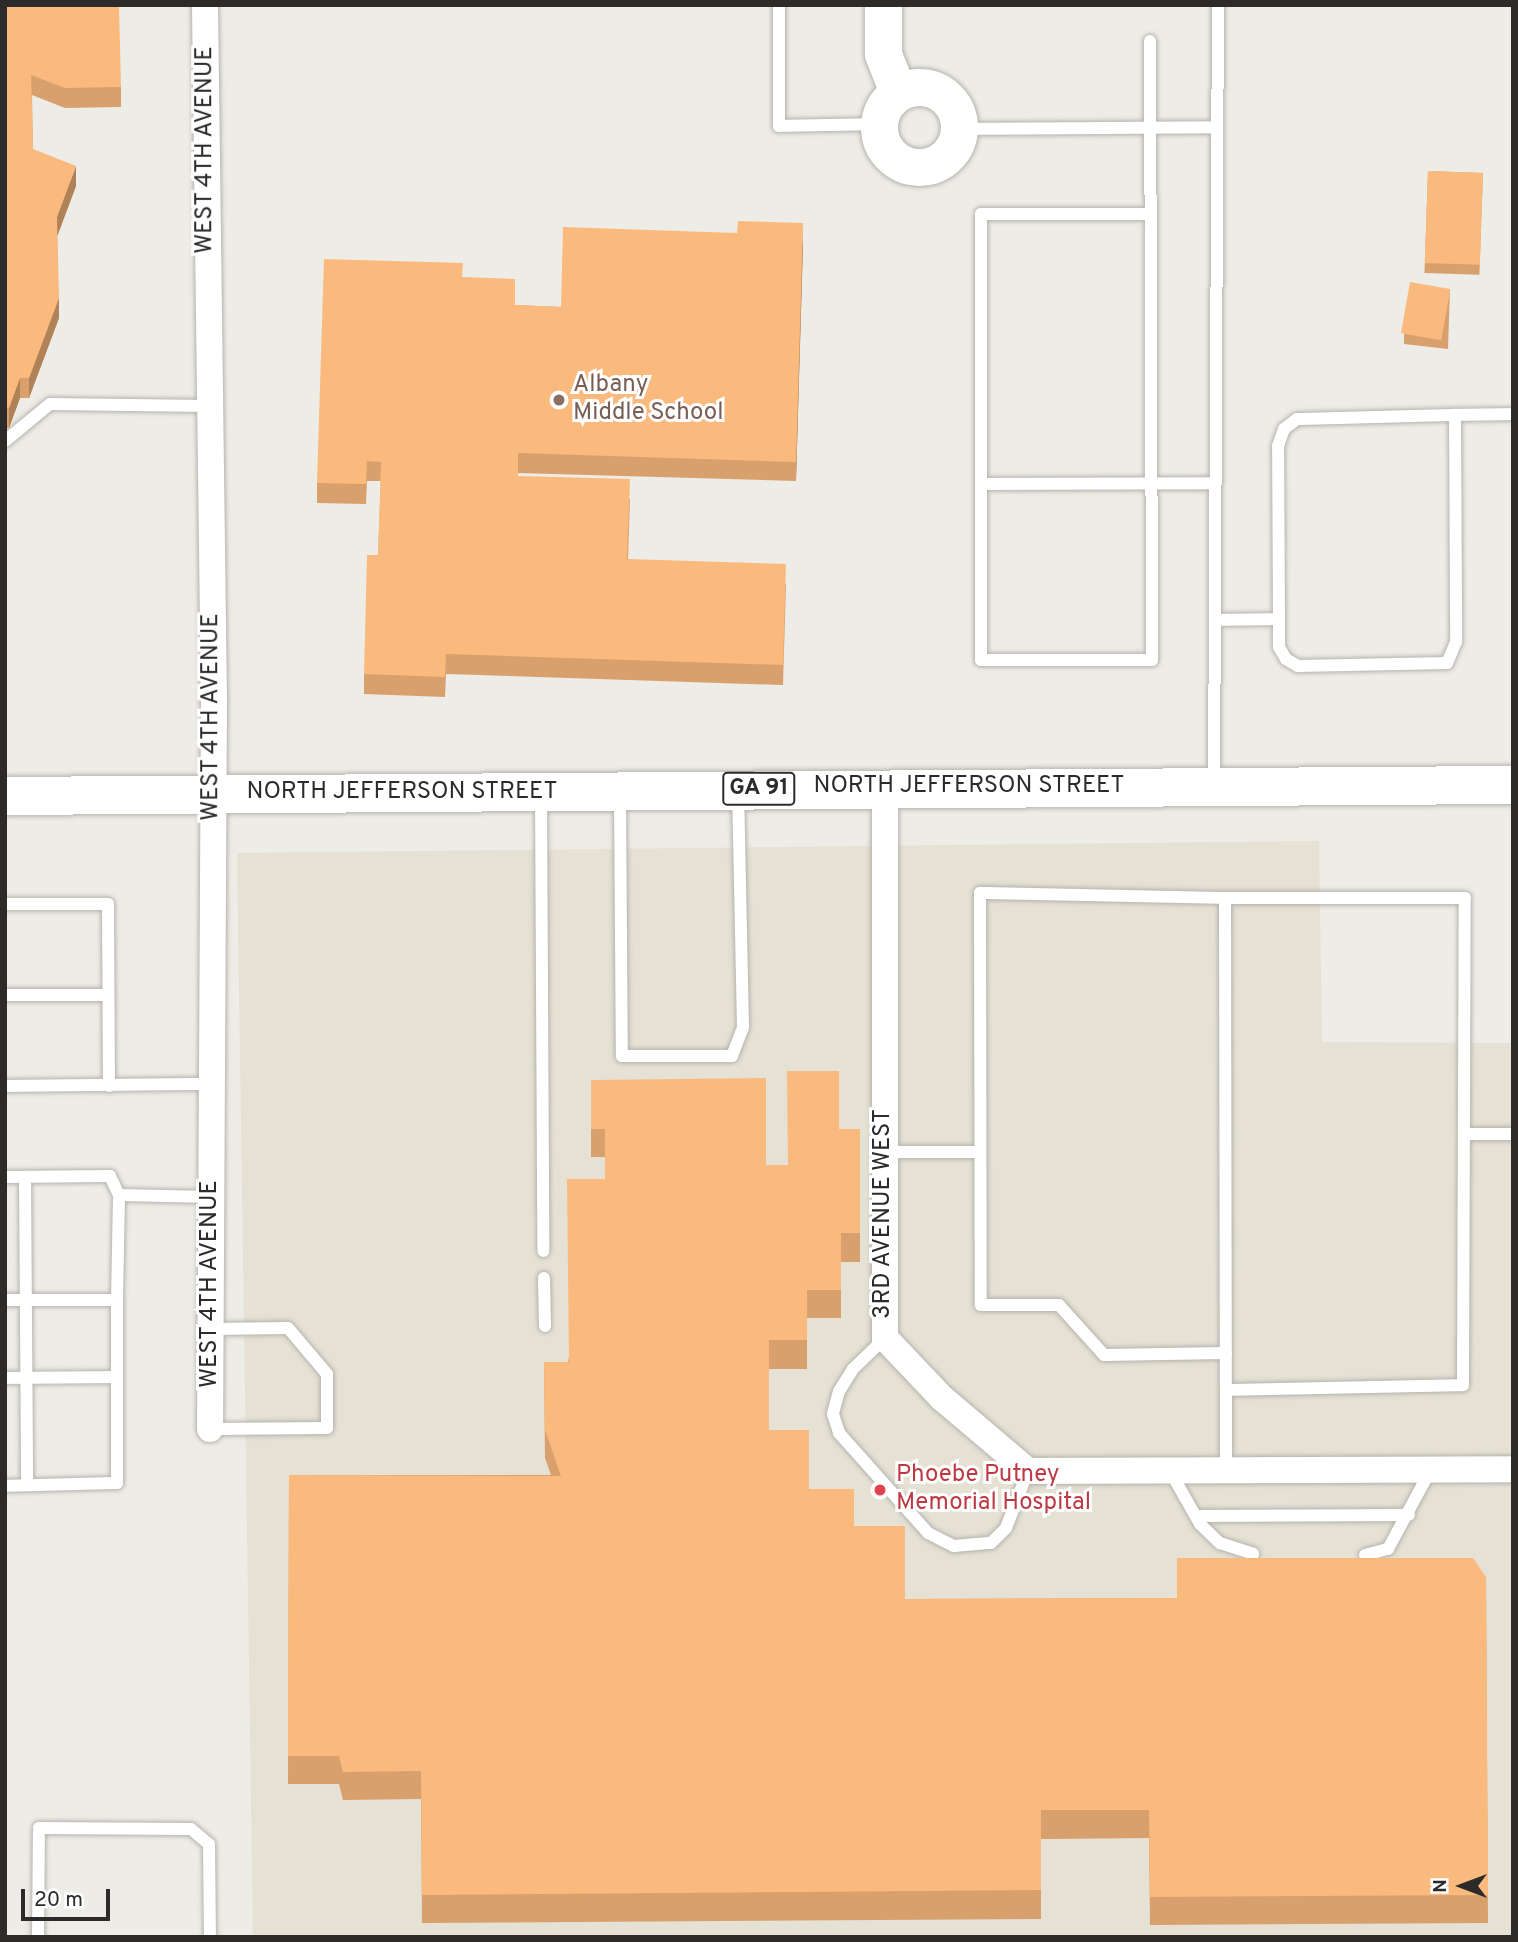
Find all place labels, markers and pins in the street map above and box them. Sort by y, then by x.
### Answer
place label: Albany Middle School [573,372,723,428]
marker: Albany Middle School [551,392,567,408]
place label: Phoebe Putney Memorial Hospital [896,1462,1091,1518]
marker: Phoebe Putney Memorial Hospital [870,1480,890,1500]

